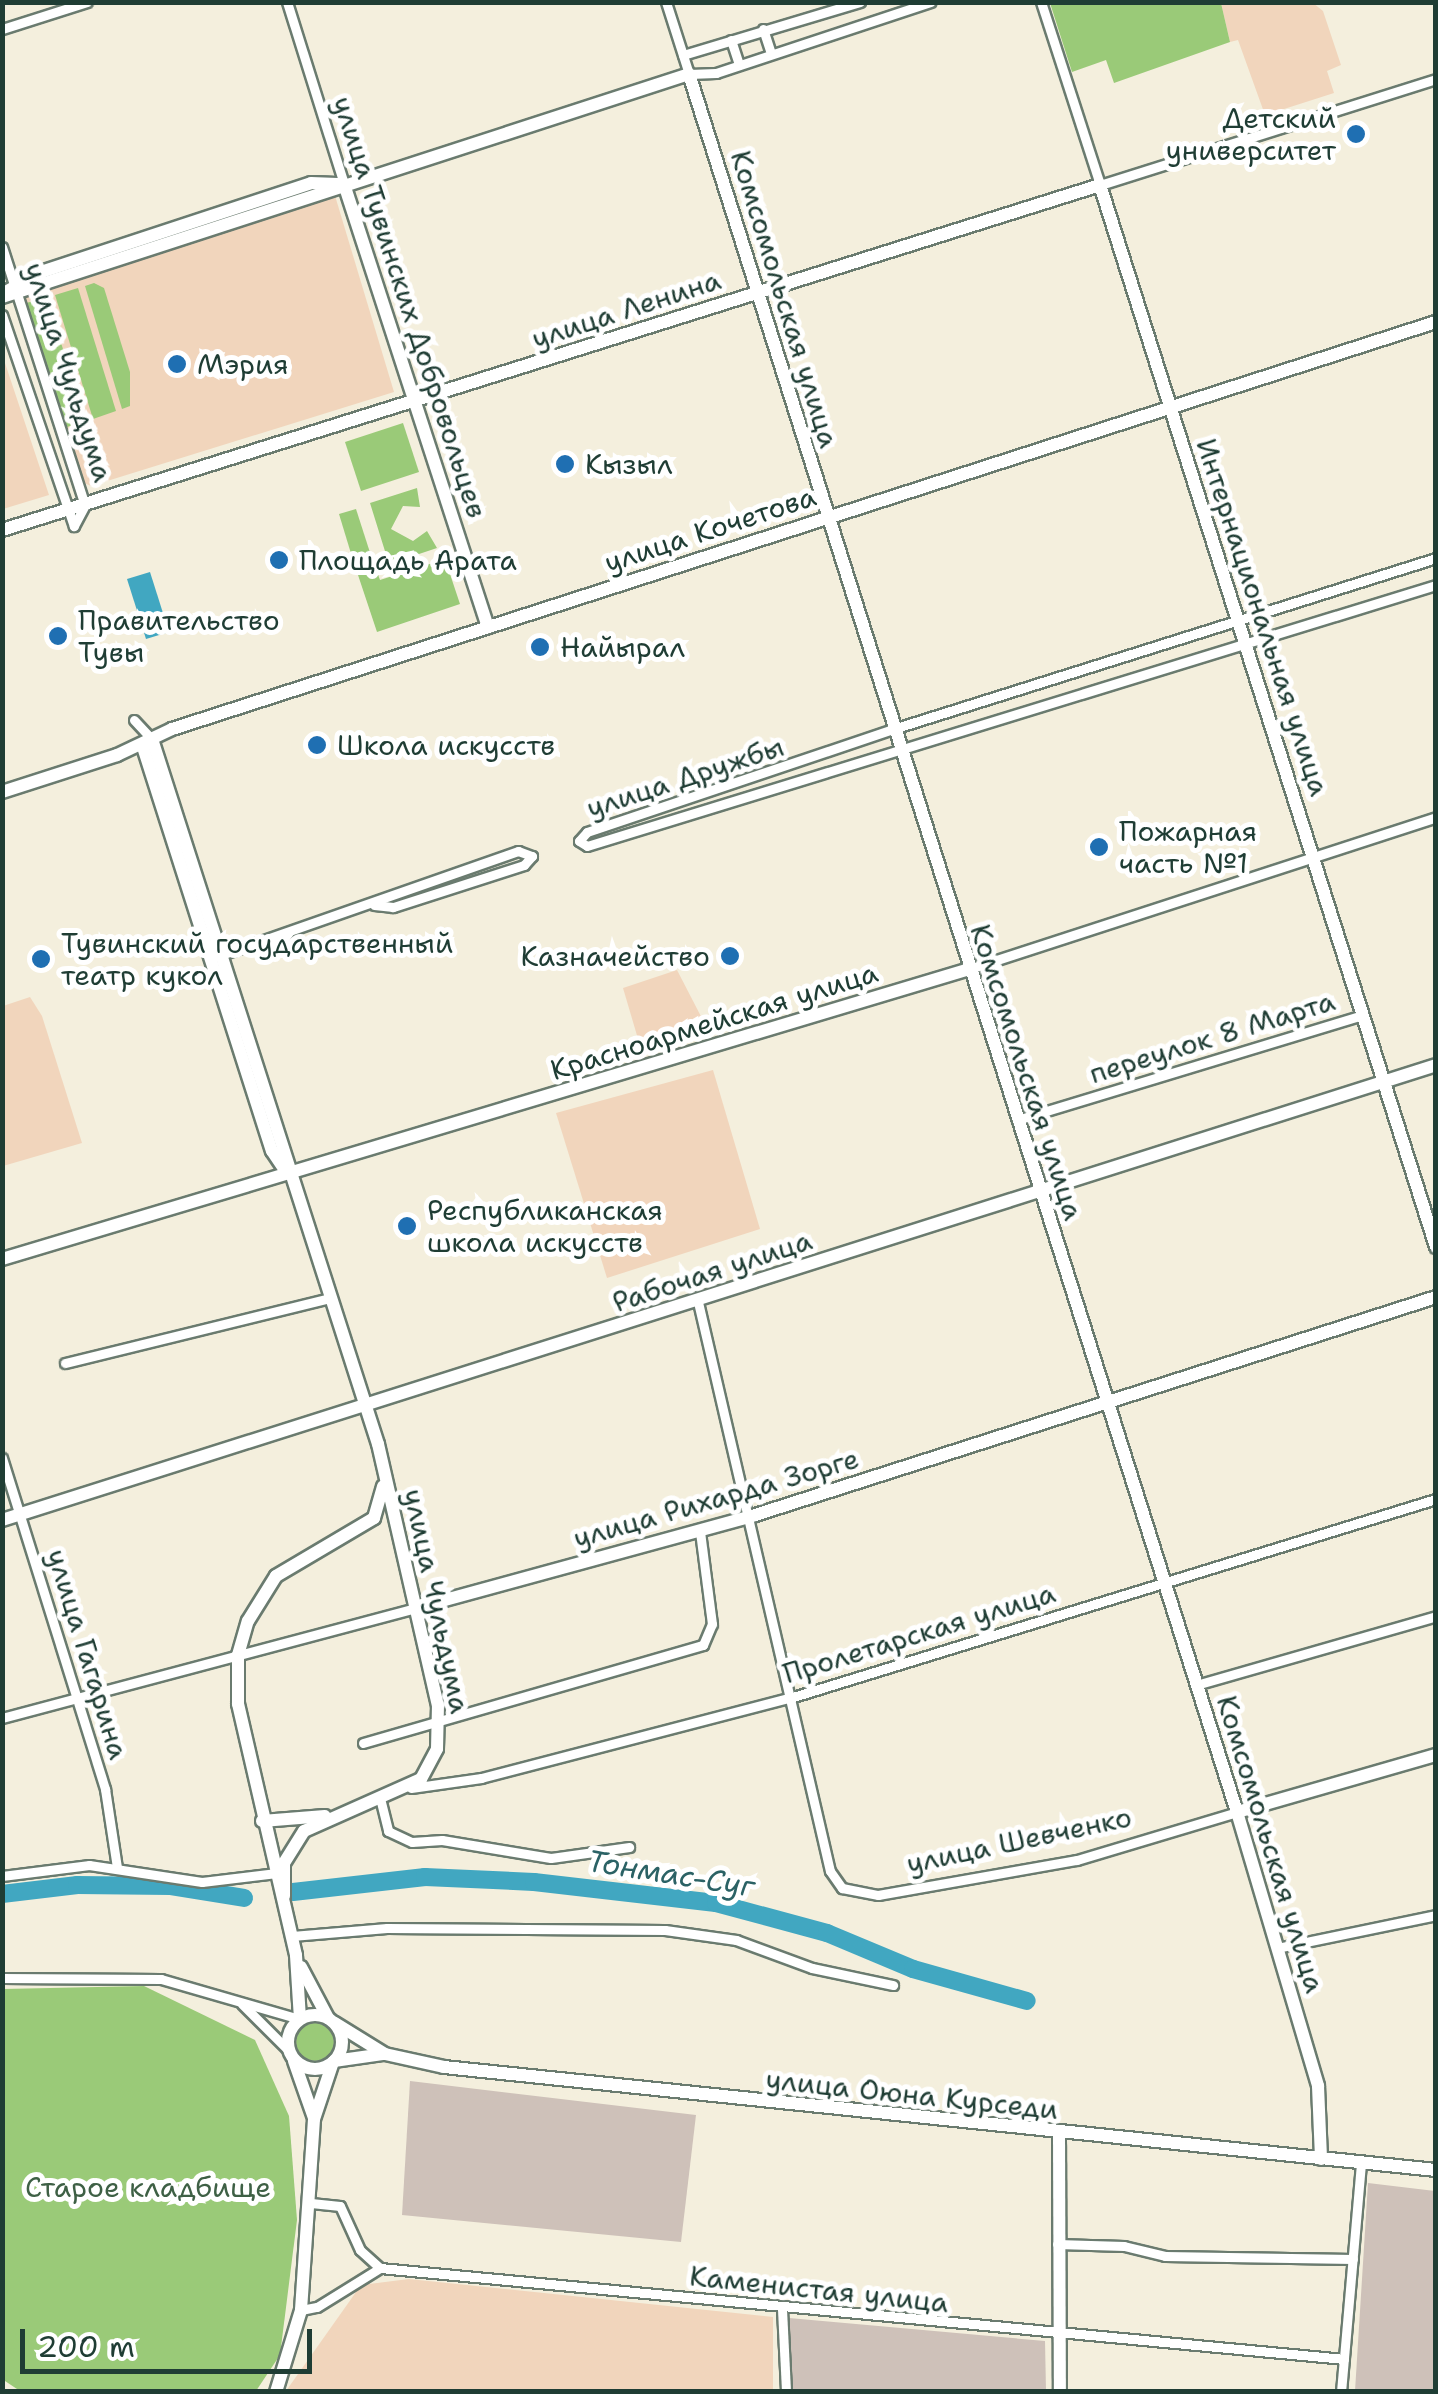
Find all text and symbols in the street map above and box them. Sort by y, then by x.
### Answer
street label: улица Тувинских Добровольцев [326,92,494,522]
place label: Детский университет [1166,101,1336,167]
marker: Детский университет [1345,123,1367,145]
street label: Комсомольская улица [724,146,846,452]
street label: улица Чульдума [18,258,120,486]
street label: улица Ленина [527,263,725,355]
place label: Мэрия [197,347,289,381]
marker: Мэрия [166,353,188,375]
street label: Интернациональная улица [1189,434,1337,800]
place label: Кызыл [585,447,672,481]
marker: Кызыл [554,453,576,475]
street label: улица Кочетова [600,479,820,579]
place label: Площадь Арата [299,543,517,577]
marker: Площадь Арата [268,549,290,571]
place label: Правительство Тувы [78,603,280,669]
marker: Правительство Тувы [47,625,69,647]
place label: Найырал [560,630,685,664]
marker: Найырал [529,636,551,658]
place label: Школа искусств [337,728,555,762]
street label: улица Дружбы [582,729,788,825]
marker: Школа искусств [306,734,328,756]
place label: Пожарная часть №1 [1119,814,1257,880]
marker: Пожарная часть №1 [1088,836,1110,858]
street label: Комсомольская улица [963,920,1091,1224]
place label: Тувинский государственный театр кукол [61,926,453,992]
place label: Казначейство [520,939,710,973]
marker: Казначейство [719,945,741,967]
marker: Тувинский государственный театр кукол [30,948,52,970]
street label: Красноармейская улица [546,955,882,1087]
street label: переулок 8 Марта [1085,984,1339,1090]
place label: Республиканская школа искусств [427,1193,663,1259]
marker: Республиканская школа искусств [396,1215,418,1237]
street label: Рабочая улица [608,1223,816,1319]
street label: улица Рихарда Зорге [569,1441,863,1555]
street label: улица Чульдума [397,1486,477,1716]
street label: улица Гагарина [40,1545,136,1763]
street label: Пролетарская улица [779,1576,1059,1690]
street label: Комсомольская улица [1210,1691,1332,1997]
street label: улица Шевченко [903,1800,1135,1880]
water label: Тонмас-Суг [585,1843,757,1905]
street label: улица Оюна Курседи [764,2062,1060,2126]
park label: Старое кладбище [25,2170,271,2204]
street label: Каменистая улица [688,2259,950,2319]
scale bar [25,2309,318,2371]
text: 200 m [37,2326,135,2367]

